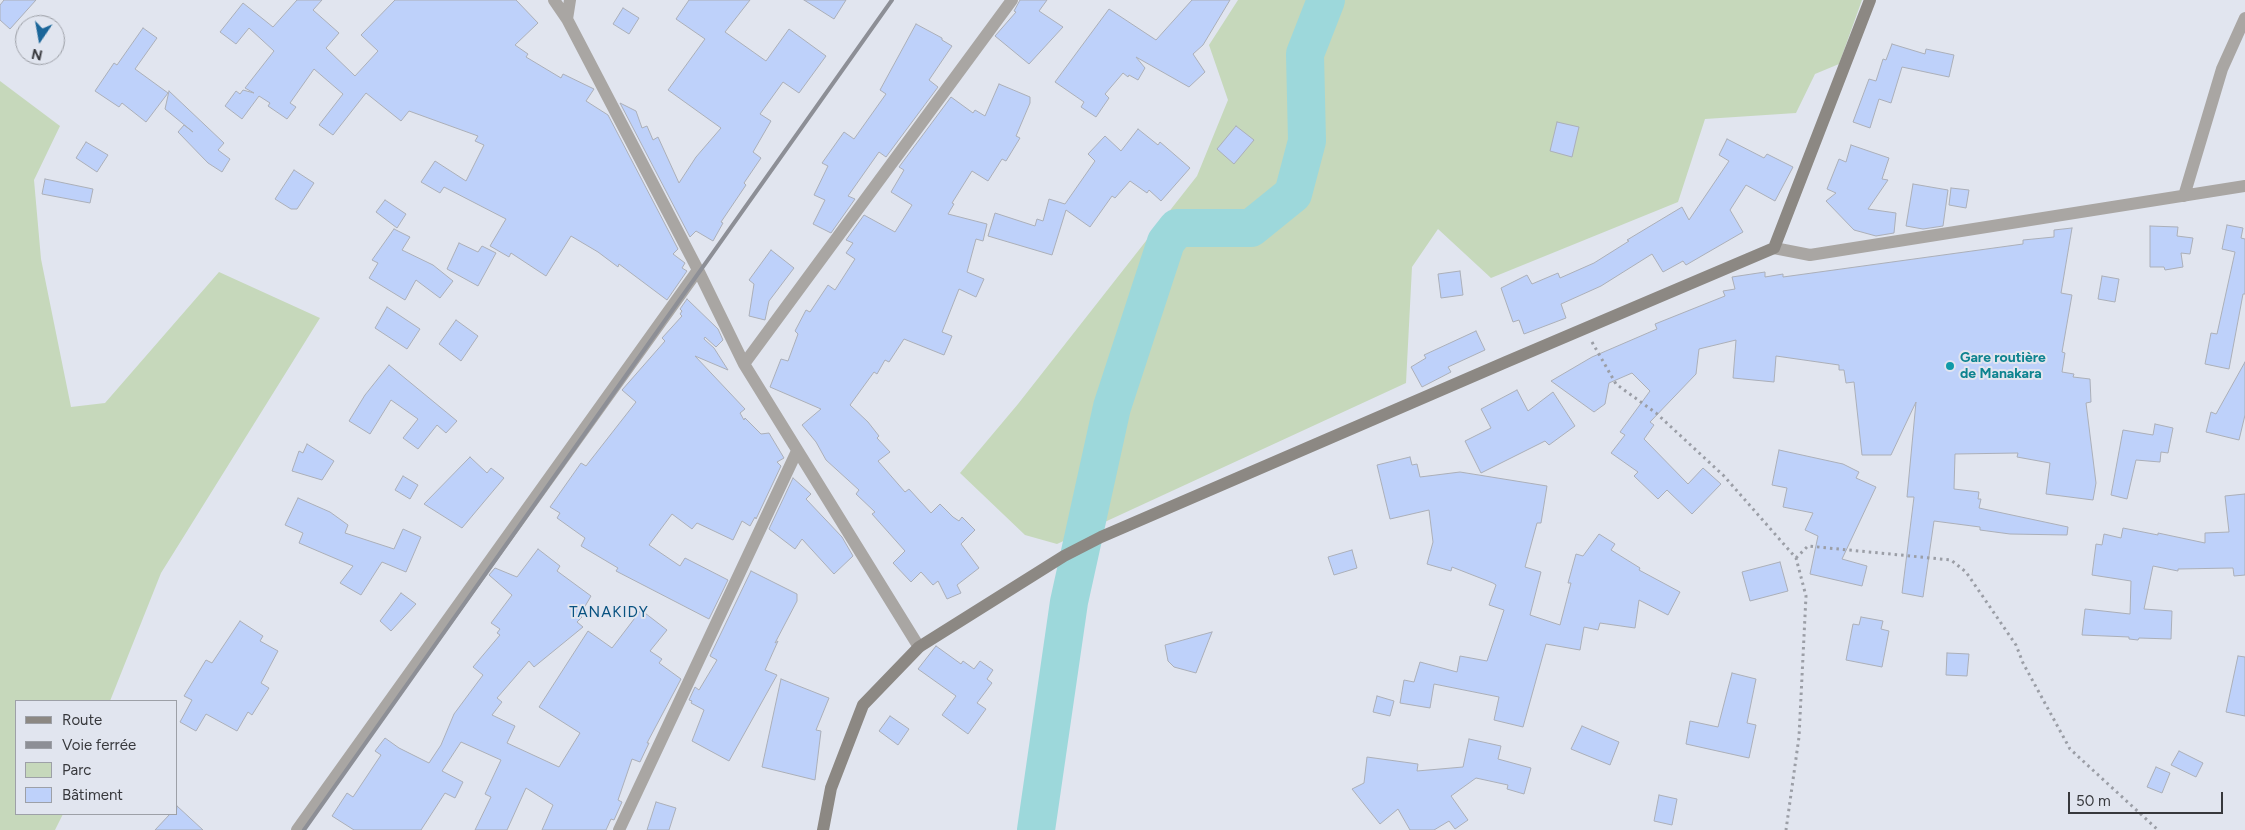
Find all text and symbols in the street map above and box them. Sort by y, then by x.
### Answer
north arrow [15,15,65,65]
text: N [30,45,44,64]
place label: Gare routière de Manakara [1960,350,2046,382]
marker: Gare routière de Manakara [1944,360,1956,372]
district label: TANAKIDY [568,604,650,622]
legend [15,700,178,815]
text: Route [62,711,102,729]
text: Voie ferrée [62,736,136,754]
text: Parc [62,761,91,779]
scale bar [2070,782,2225,814]
text: Bâtiment [62,786,123,804]
text: 50 m [2076,792,2111,810]

